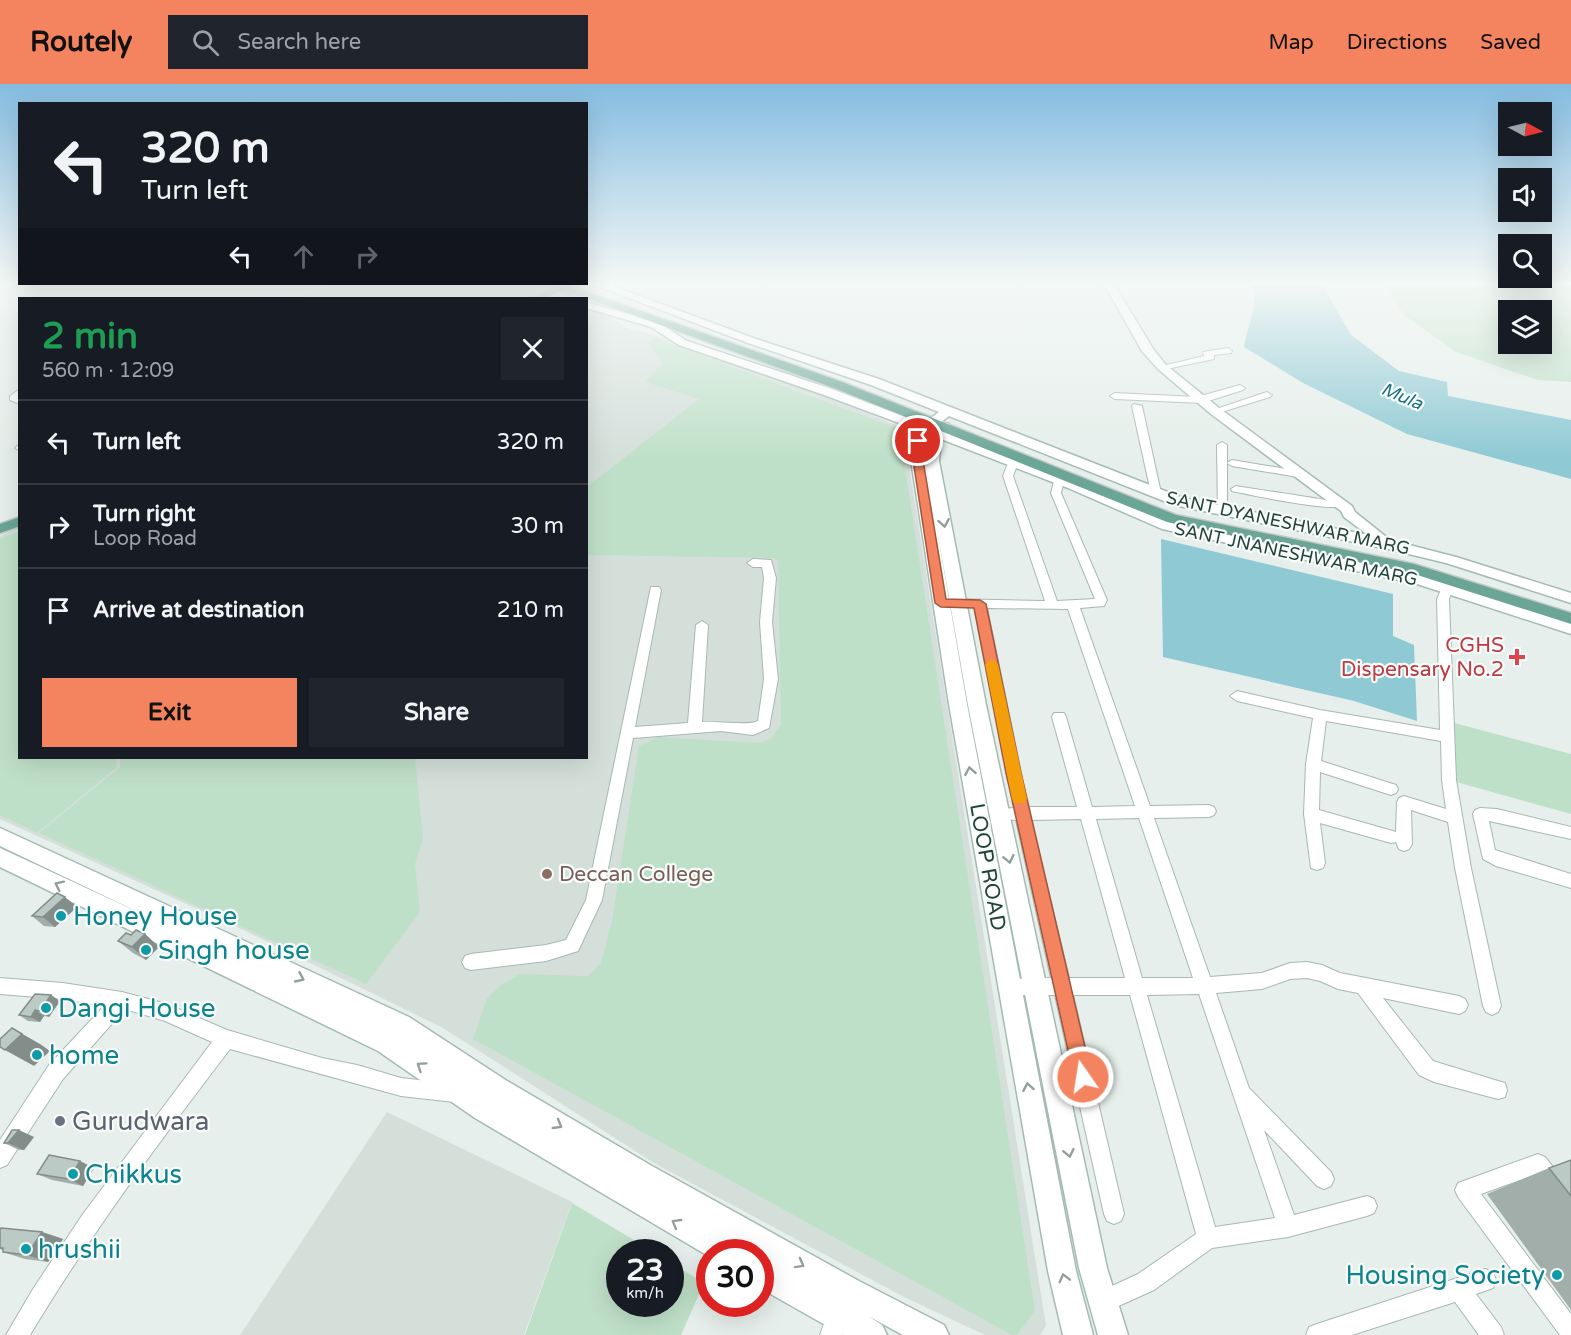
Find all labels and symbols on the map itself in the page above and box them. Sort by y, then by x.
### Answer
north arrow [1498,102,1552,156]
water label: Mula [1378,378,1427,415]
pin [892,415,943,466]
street label: SANT DYANESHWAR MARG [1164,486,1412,560]
street label: SANT JNANESHWAR MARG [1172,517,1420,591]
one-way arrow [937,518,950,528]
place label: CGHS Dispensary No.2 [1341,633,1504,682]
marker: CGHS Dispensary No.2 [1508,648,1526,666]
one-way arrow [964,766,977,776]
street label: LOOP ROAD [964,801,1011,933]
one-way arrow [1001,854,1014,864]
place label: Deccan College [559,862,713,887]
marker: Deccan College [540,867,554,881]
one-way arrow [55,881,66,893]
place label: Honey House [73,901,237,932]
marker: Honey House [54,909,68,923]
place label: Singh house [158,935,310,966]
marker: Singh house [139,943,153,957]
one-way arrow [294,970,305,982]
place label: Dangi House [58,993,215,1024]
marker: Dangi House [39,1001,53,1015]
place label: home [49,1040,119,1071]
position arrow [1051,1045,1115,1109]
marker: home [30,1048,44,1062]
one-way arrow [417,1062,428,1073]
one-way arrow [1022,1082,1035,1092]
place label: Gurudwara [72,1106,209,1137]
marker: Gurudwara [53,1114,67,1128]
one-way arrow [552,1118,562,1129]
one-way arrow [1062,1148,1075,1158]
place label: Chikkus [85,1159,182,1190]
marker: Chikkus [66,1167,80,1181]
one-way arrow [672,1219,682,1231]
place label: hrushii [38,1234,121,1265]
speed limit sign: 30 [696,1239,774,1317]
marker: hrushii [19,1242,33,1256]
one-way arrow [794,1256,804,1268]
place label: Housing Society [1346,1260,1545,1291]
marker: Housing Society [1550,1268,1564,1282]
one-way arrow [1059,1273,1072,1283]

